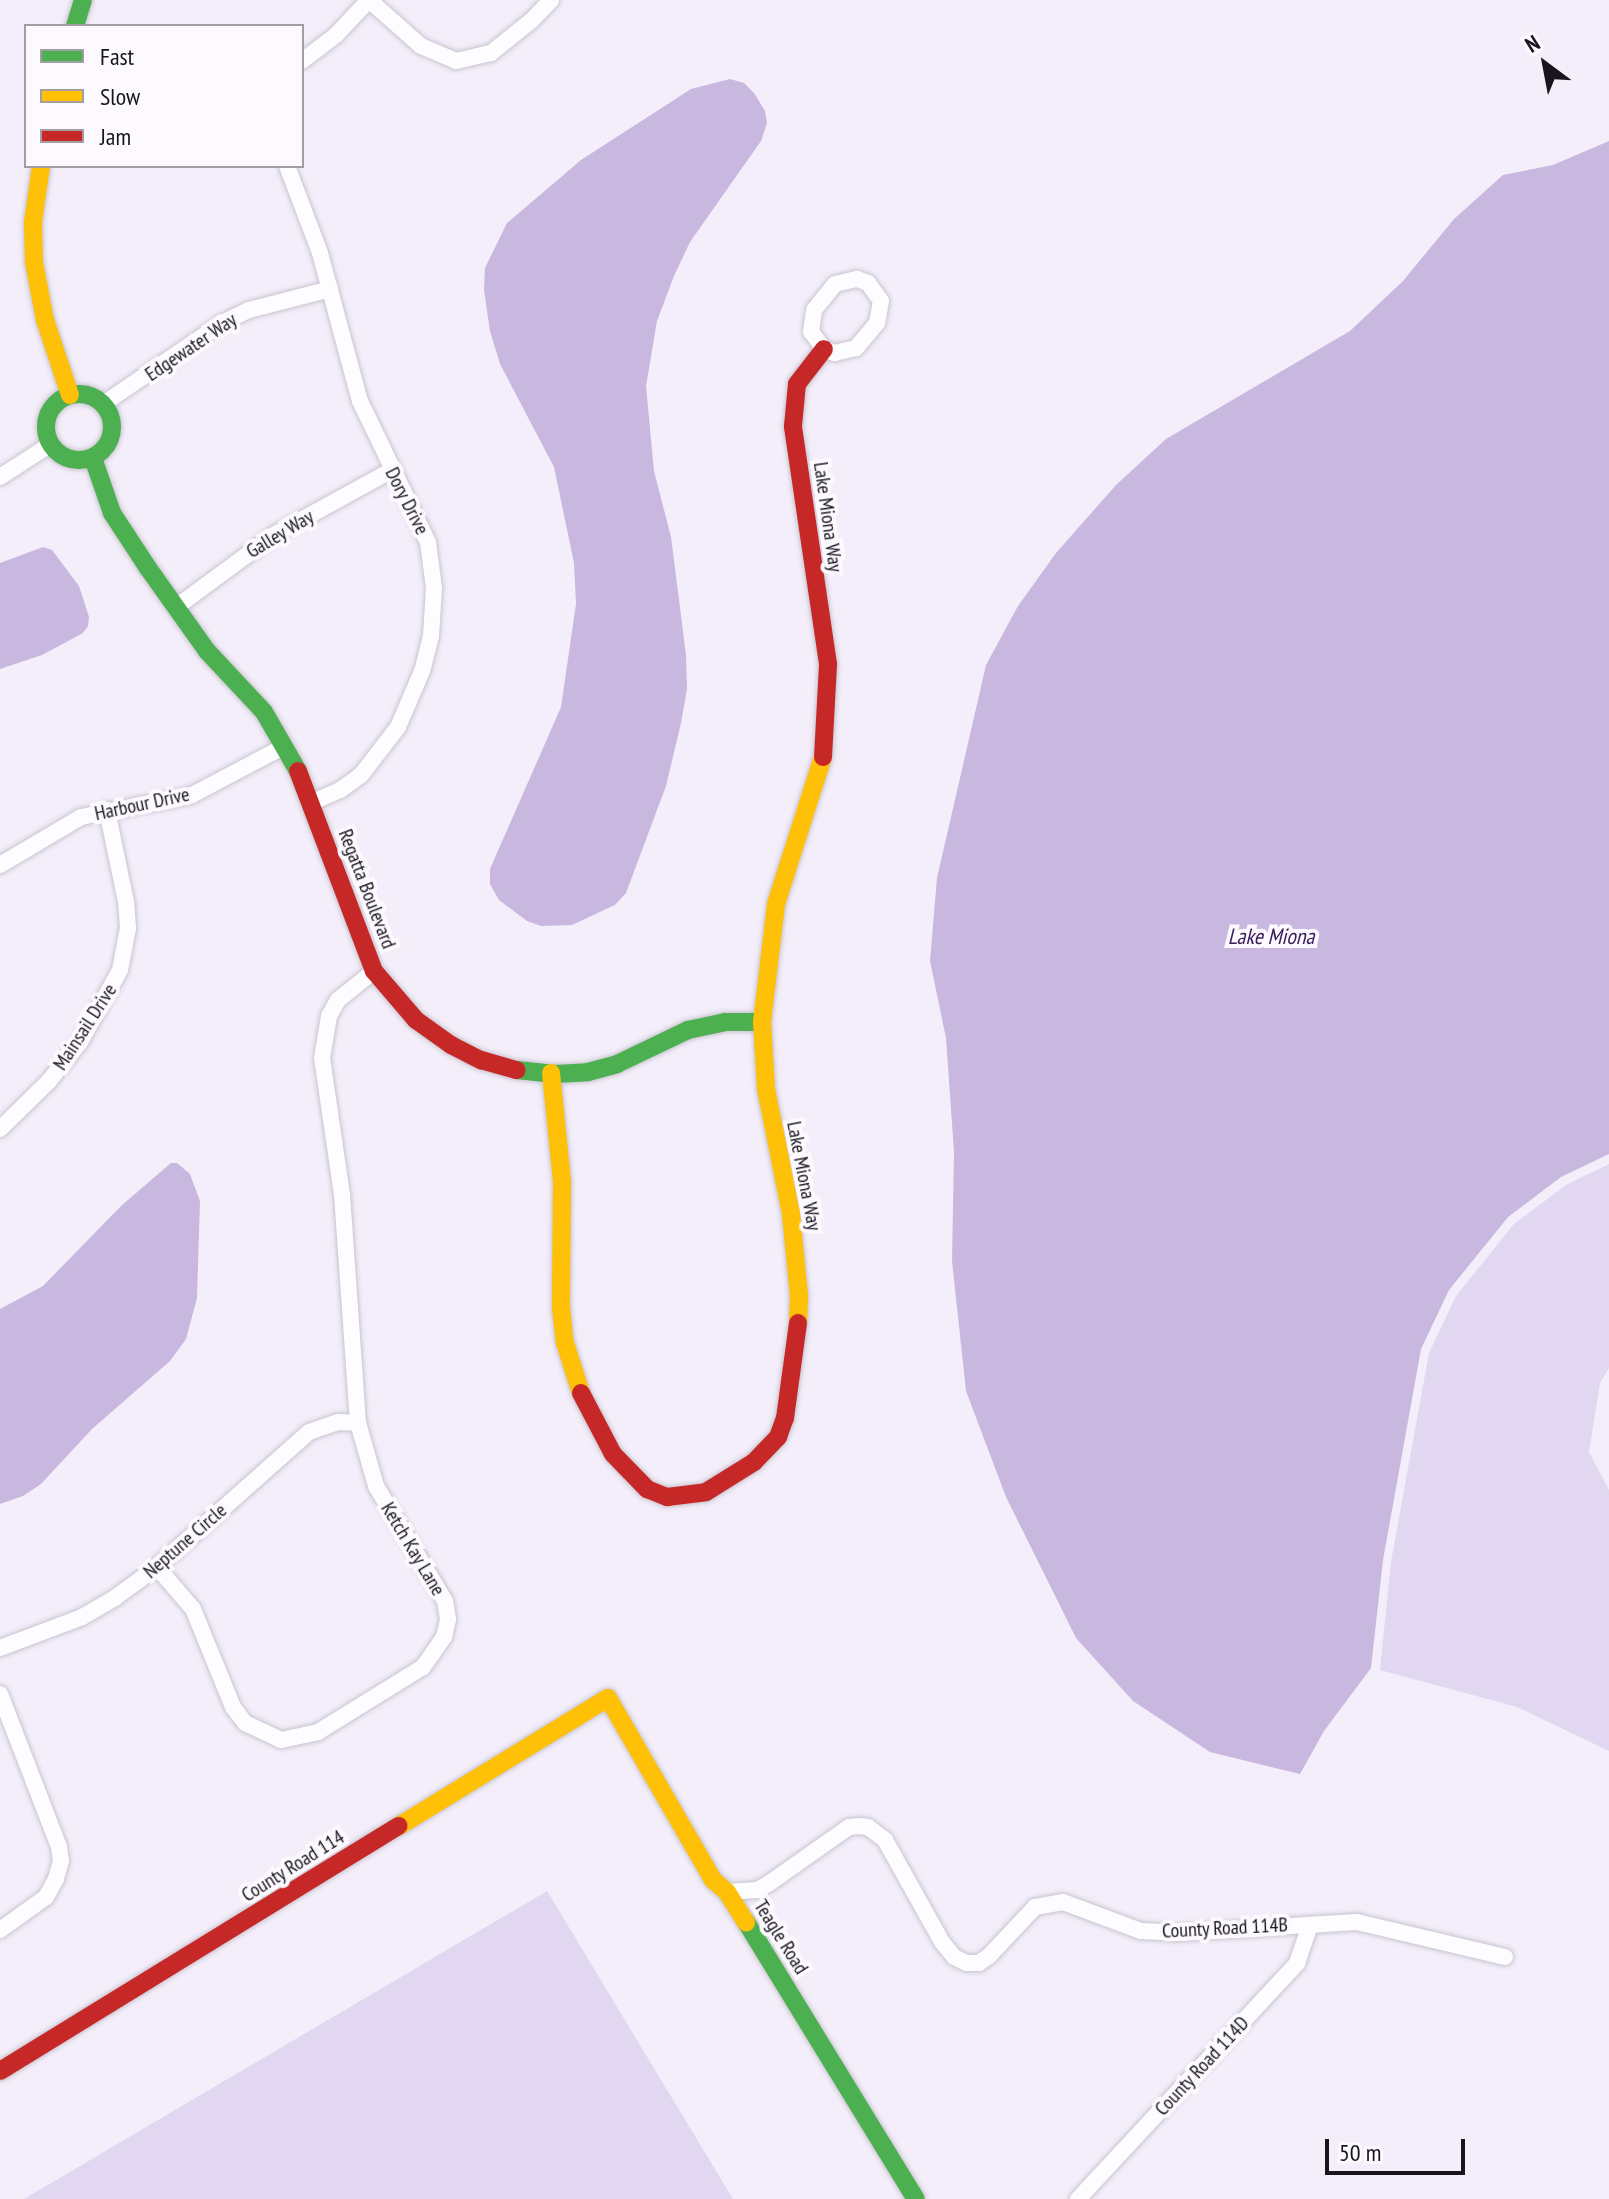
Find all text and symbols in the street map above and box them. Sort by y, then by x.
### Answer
legend [24,24,304,168]
north arrow [1505,24,1585,104]
text: N [1520,29,1545,59]
text: Fast [100,41,134,72]
text: Slow [100,81,140,112]
text: Jam [100,121,131,152]
street label: Edgewater Way [141,308,241,386]
street label: Lake Miona Way [808,460,848,574]
street label: Dory Drive [380,463,434,539]
street label: Galley Way [242,504,318,564]
street label: Harbour Drive [92,782,192,826]
street label: Regatta Boulevard [333,826,401,952]
water label: Lake Miona [1228,924,1314,950]
street label: Mainsail Drive [48,979,122,1075]
street label: Lake Miona Way [782,1119,826,1233]
street label: Neptune Circle [139,1498,231,1584]
street label: Ketch Kay Lane [376,1498,450,1600]
street label: County Road 114 [237,1825,349,1907]
street label: Teagle Road [749,1895,813,1979]
street label: County Road 114B [1161,1913,1289,1943]
street label: County Road 114D [1150,2011,1254,2121]
scale bar [1329,2123,1469,2173]
text: 50 m [1339,2137,1381,2168]

